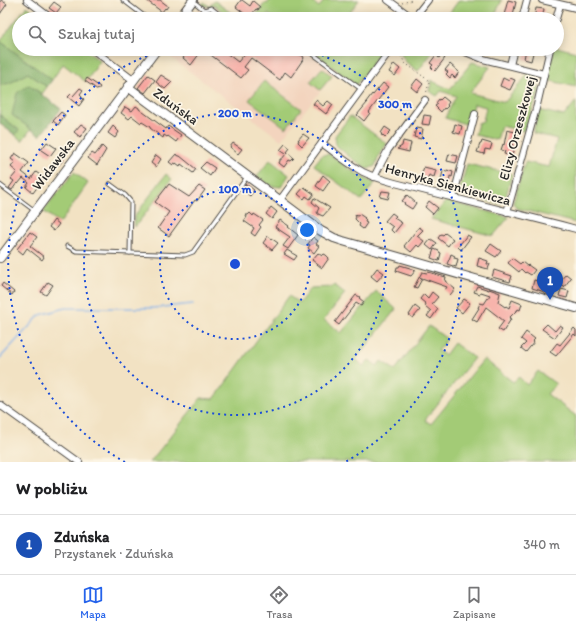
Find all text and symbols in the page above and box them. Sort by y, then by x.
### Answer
search box [12,12,564,56]
icon: search [26,23,48,45]
text: Szukaj tutaj [58,25,135,43]
street label: Elizy Orzeszkowej [495,74,540,182]
street label: Zduńska [150,84,202,129]
text: 300 m [378,97,413,111]
text: 200 m [218,106,253,120]
street label: Widawska [28,134,79,194]
street label: Henryka Sienkiewicza [383,160,513,209]
text: 100 m [218,182,252,196]
your location [297,220,317,240]
centre of rings [228,257,242,271]
pin: 1 [537,267,563,300]
text: W pobliżu [16,478,87,498]
text: Zduńska [54,528,109,546]
text: 1 [26,537,32,552]
text: 340 m [523,537,560,552]
text: Przystanek · Zduńska [54,546,173,561]
tab: Mapa [80,584,106,621]
tab: Trasa [267,584,292,621]
tab: Zapisane [453,584,496,621]

